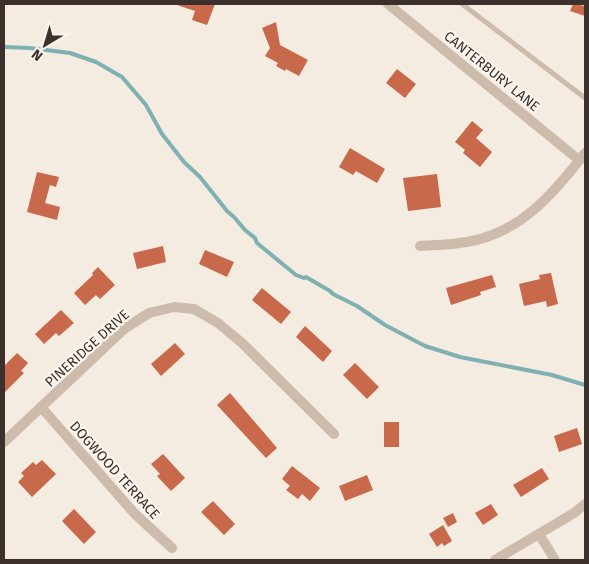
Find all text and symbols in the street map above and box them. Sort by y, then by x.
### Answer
north arrow [20,20,70,70]
street label: CANTERBURY LANE [440,28,543,115]
text: N [28,45,46,64]
street label: PINERIDGE DRIVE [42,306,133,391]
street label: DOGWOOD TERRACE [66,418,163,523]

